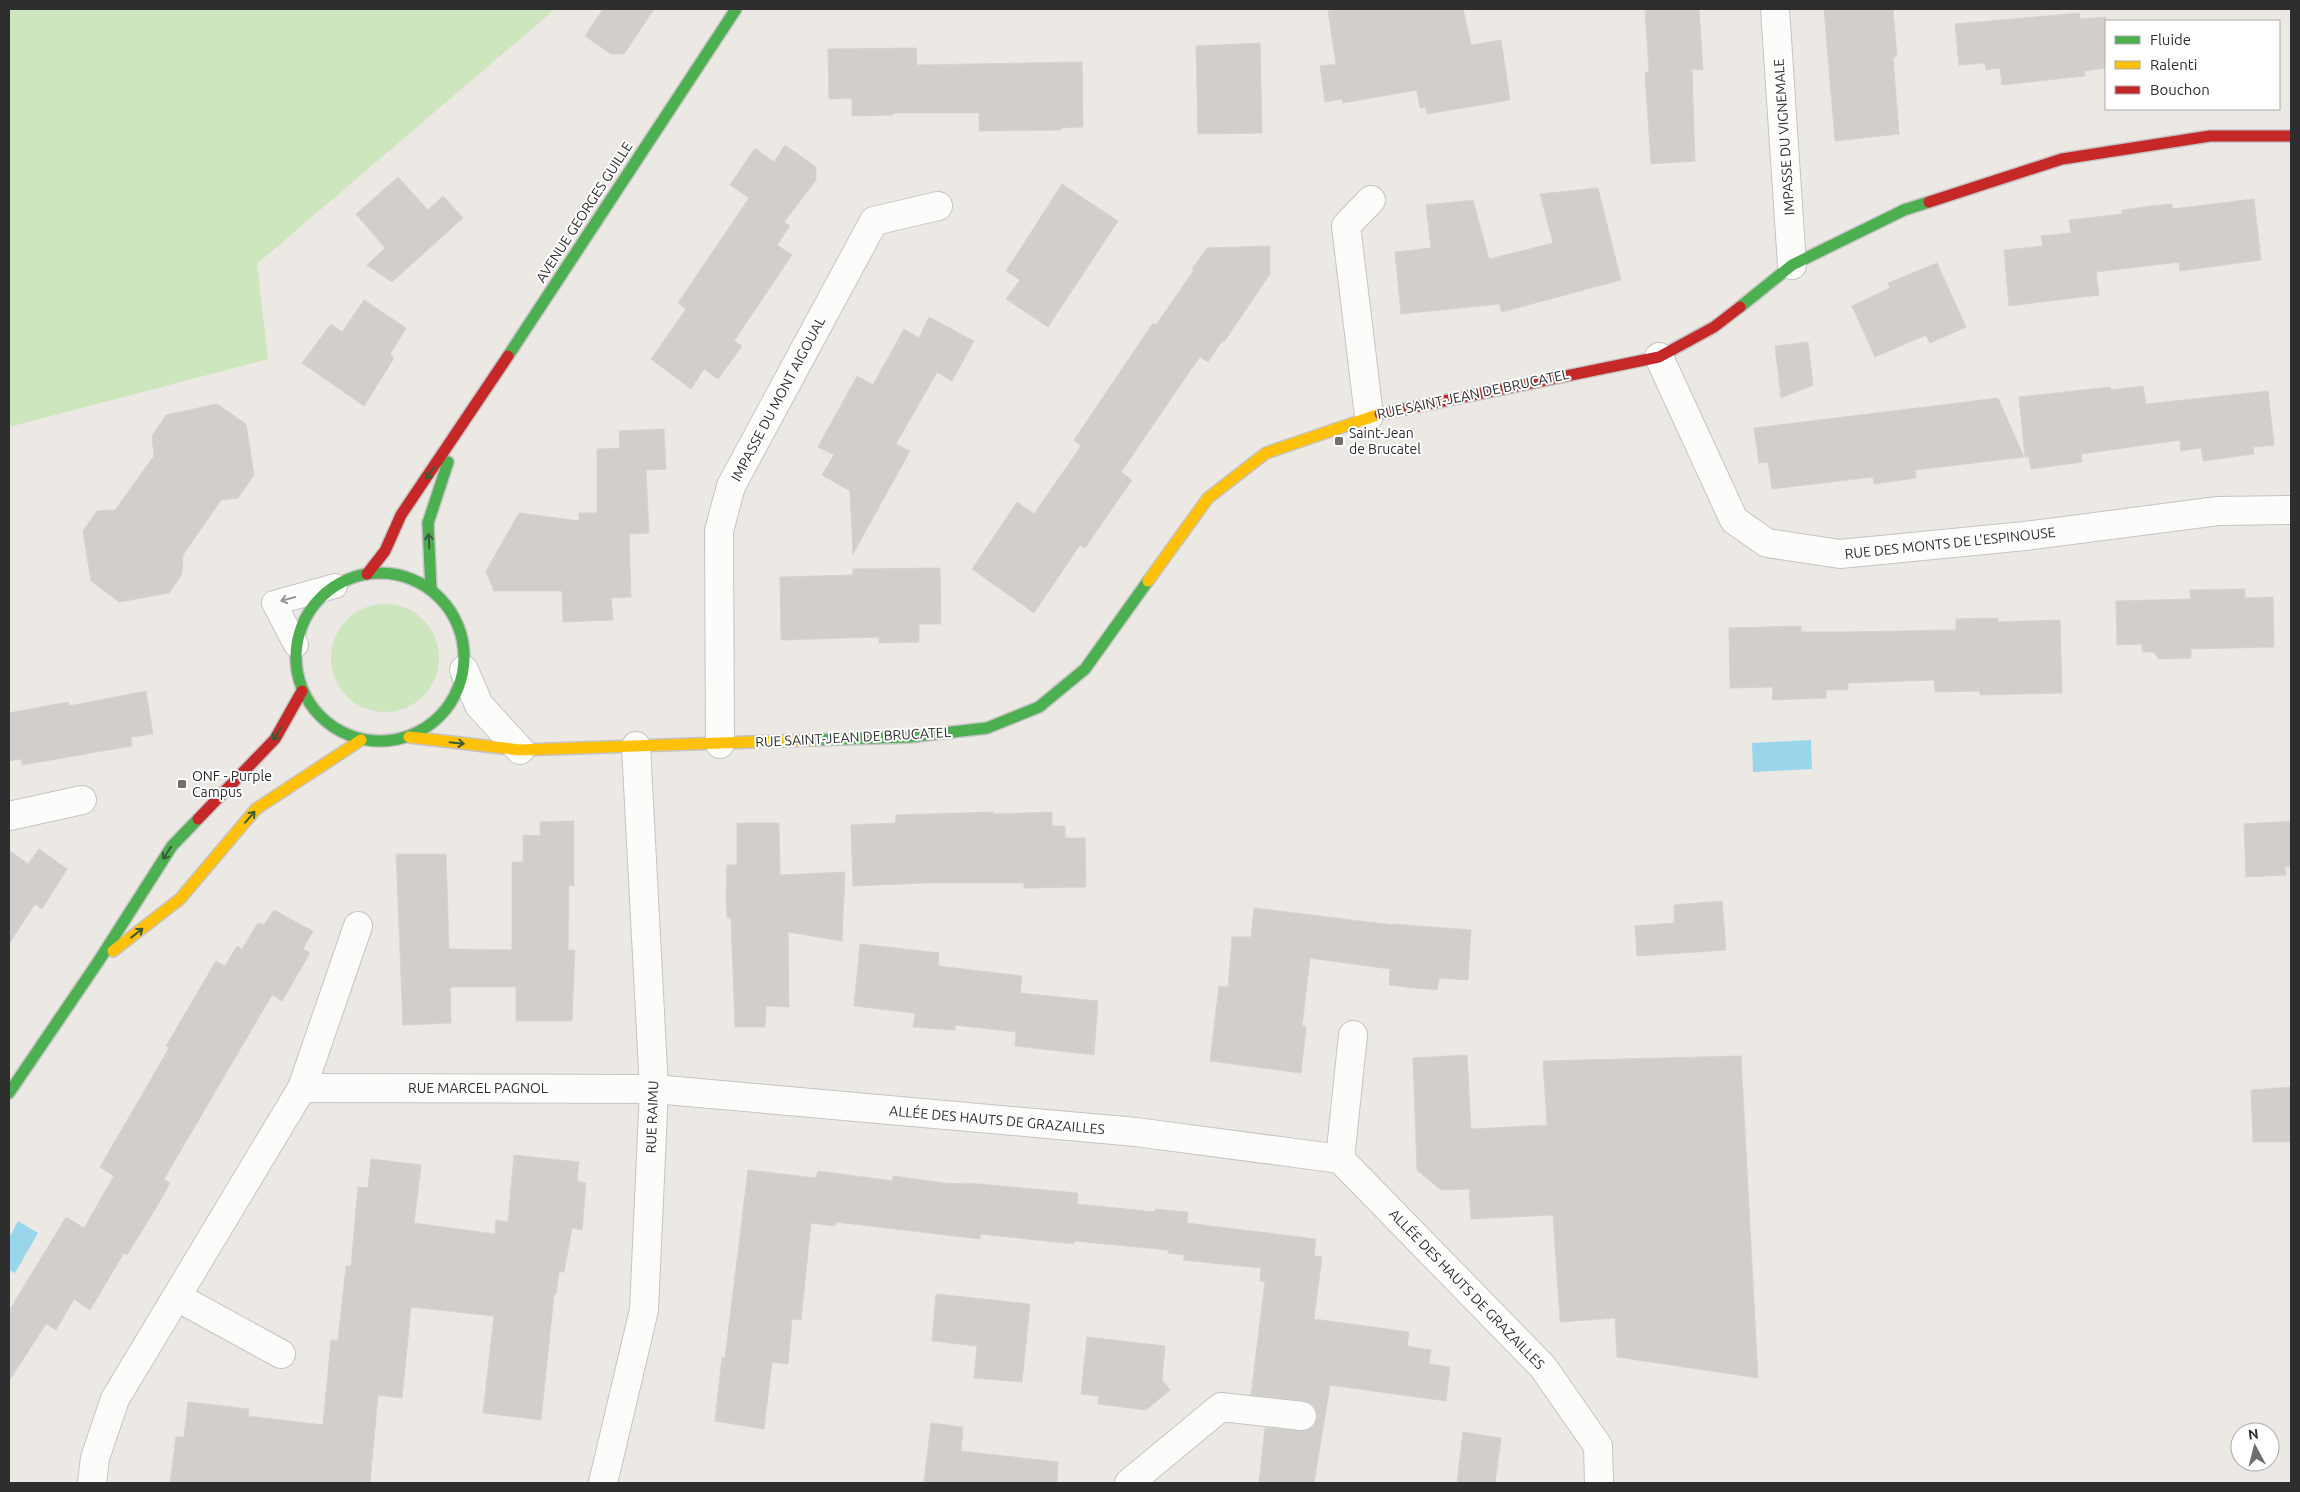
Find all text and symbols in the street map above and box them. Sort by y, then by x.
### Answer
legend [2105,20,2280,110]
text: Fluide [2150,31,2191,48]
text: Ralenti [2150,56,2197,73]
street label: IMPASSE DU VIGNEMALE [1771,58,1797,216]
text: Bouchon [2150,81,2210,98]
street label: AVENUE GEORGES GUILLE [533,139,636,285]
street label: IMPASSE DU MONT AIGOUAL [728,314,828,484]
street label: RUE SAINT-JEAN DE BRUCATEL [1376,366,1570,422]
place label: Saint-Jean de Brucatel [1349,425,1421,457]
marker: Saint-Jean de Brucatel [1333,435,1345,447]
one-way arrow [425,465,435,479]
street label: RUE DES MONTS DE L'ESPINOUSE [1844,524,2056,562]
one-way arrow [424,533,433,549]
one-way arrow [280,594,296,604]
street label: RUE SAINT-JEAN DE BRUCATEL [755,724,951,750]
one-way arrow [272,726,282,740]
one-way arrow [449,738,465,748]
place label: ONF - Purple Campus [192,768,272,800]
marker: ONF - Purple Campus [176,778,188,790]
one-way arrow [244,811,255,824]
one-way arrow [162,845,172,859]
one-way arrow [130,927,143,938]
street label: RUE MARCEL PAGNOL [408,1080,548,1096]
street label: RUE RAIMU [643,1080,661,1154]
street label: ALLÉE DES HAUTS DE GRAZAILLES [889,1102,1105,1137]
street label: ALLÉE DES HAUTS DE GRAZAILLES [1386,1205,1549,1372]
north arrow [2230,1422,2280,1472]
text: N [2247,1426,2260,1443]

